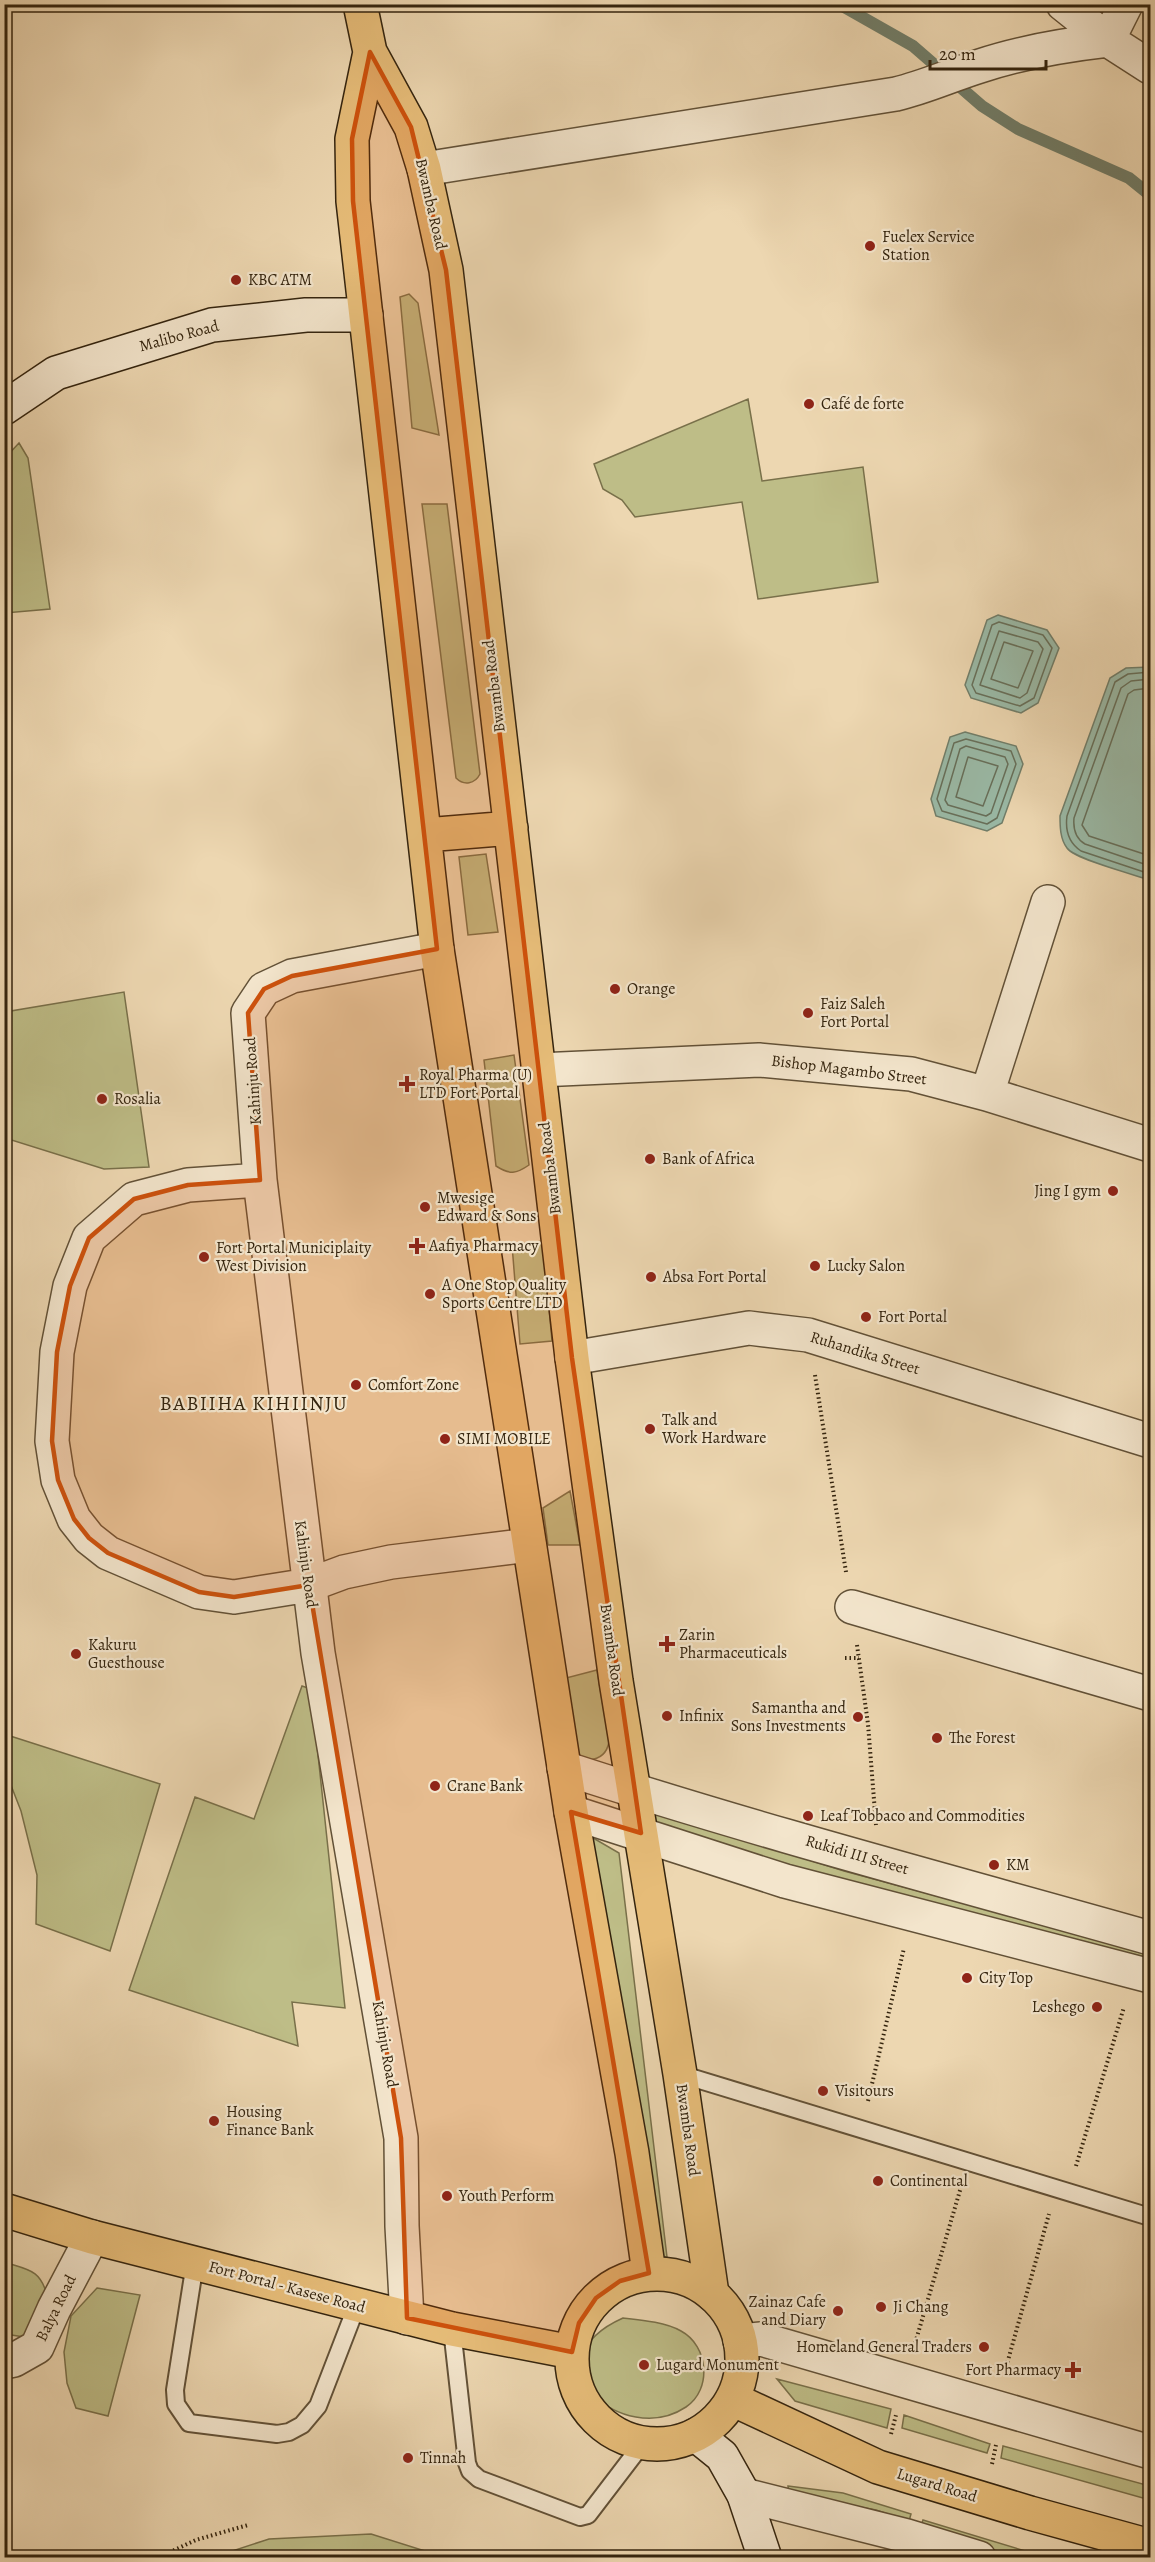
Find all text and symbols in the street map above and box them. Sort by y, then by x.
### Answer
scale bar [930,33,1046,71]
text: 20 m [939,42,976,66]
street label: Bwamba Road [410,156,452,252]
place label: Fuelex Service Station [882,226,975,266]
marker: Fuelex Service Station [863,239,877,253]
place label: KBC ATM [248,269,312,291]
marker: KBC ATM [229,273,243,287]
street label: Malibo Road [137,315,222,357]
place label: Café de forte [821,393,904,415]
marker: Café de forte [802,397,816,411]
street label: Bwamba Road [477,638,511,734]
place label: Orange [627,978,675,1000]
marker: Orange [608,982,622,996]
place label: Faiz Saleh Fort Portal [820,993,889,1033]
marker: Faiz Saleh Fort Portal [801,1006,815,1020]
street label: Kahinju Road [239,1036,267,1126]
street label: Bishop Magambo Street [770,1050,928,1090]
place label: Royal Pharma (U) LTD Fort Portal [419,1064,532,1104]
marker: Royal Pharma (U) LTD Fort Portal [400,1077,414,1091]
place label: Rosalia [114,1088,162,1110]
marker: Rosalia [95,1092,109,1106]
street label: Bwamba Road [533,1120,567,1216]
place label: Bank of Africa [662,1148,755,1170]
marker: Bank of Africa [643,1152,657,1166]
place label: Jing I gym [1034,1180,1101,1202]
marker: Jing I gym [1106,1184,1120,1198]
place label: Mwesige Edward & Sons [437,1187,537,1227]
marker: Mwesige Edward & Sons [418,1200,432,1214]
place label: Aafiya Pharmacy [428,1235,539,1257]
place label: Fort Portal Municiplaity West Division [215,1237,372,1277]
marker: Aafiya Pharmacy [410,1239,424,1253]
marker: Fort Portal Municiplaity West Division [197,1250,211,1264]
place label: Lucky Salon [827,1255,905,1277]
marker: Lucky Salon [808,1259,822,1273]
place label: Absa Fort Portal [662,1266,766,1288]
marker: Absa Fort Portal [644,1270,658,1284]
place label: A One Stop Quality Sports Centre LTD [441,1274,567,1314]
marker: A One Stop Quality Sports Centre LTD [423,1287,437,1301]
place label: Fort Portal [878,1306,947,1328]
marker: Fort Portal [859,1310,873,1324]
street label: Ruhandika Street [808,1326,922,1380]
place label: Comfort Zone [368,1374,459,1396]
marker: Comfort Zone [349,1378,363,1392]
district label: BABIIHA KIHIINJU [160,1390,348,1417]
place label: Talk and Work Hardware [661,1409,766,1449]
marker: Talk and Work Hardware [643,1422,657,1436]
place label: SIMI MOBILE [457,1428,551,1450]
marker: SIMI MOBILE [438,1432,452,1446]
street label: Kahinju Road [289,1519,323,1610]
street label: Bwamba Road [595,1602,629,1698]
place label: Zarin Pharmaceuticals [679,1624,787,1664]
place label: Kakuru Guesthouse [88,1634,165,1674]
marker: Zarin Pharmaceuticals [660,1637,674,1651]
marker: Kakuru Guesthouse [69,1647,83,1661]
place label: Samantha and Sons Investments [731,1697,846,1737]
place label: Infinix [679,1705,724,1727]
marker: Infinix [660,1709,674,1723]
marker: Samantha and Sons Investments [851,1710,865,1724]
place label: The Forest [949,1727,1015,1749]
marker: The Forest [930,1731,944,1745]
place label: Crane Bank [447,1775,523,1797]
marker: Crane Bank [428,1779,442,1793]
place label: Leaf Tobbaco and Commodities [820,1805,1025,1827]
marker: Leaf Tobbaco and Commodities [801,1809,815,1823]
street label: Rukidi III Street [803,1830,911,1880]
place label: KM [1006,1854,1030,1876]
marker: KM [987,1858,1001,1872]
place label: City Top [979,1967,1033,1989]
marker: City Top [960,1971,974,1985]
place label: Leshego [1032,1996,1085,2018]
street label: Kahinju Road [366,1999,404,2090]
marker: Leshego [1090,2000,1104,2014]
place label: Visitours [834,2080,894,2102]
street label: Bwamba Road [671,2082,705,2178]
marker: Visitours [816,2084,830,2098]
place label: Housing Finance Bank [226,2101,314,2141]
marker: Housing Finance Bank [207,2114,221,2128]
place label: Continental [890,2170,968,2192]
marker: Continental [871,2174,885,2188]
place label: Youth Perform [458,2185,554,2207]
marker: Youth Perform [440,2189,454,2203]
street label: Fort Portal - Kasese Road [206,2255,368,2319]
street label: Balya Road [30,2271,82,2345]
place label: Zainaz Cafe and Diary [749,2291,827,2331]
place label: Ji Chang [893,2296,948,2318]
marker: Ji Chang [874,2300,888,2314]
marker: Zainaz Cafe and Diary [831,2304,845,2318]
place label: Homeland General Traders [796,2336,972,2358]
marker: Homeland General Traders [977,2340,991,2354]
place label: Lugard Monument [656,2354,779,2376]
marker: Lugard Monument [637,2358,651,2372]
place label: Fort Pharmacy [965,2359,1062,2381]
marker: Fort Pharmacy [1066,2363,1080,2377]
place label: Tinnah [420,2447,467,2469]
marker: Tinnah [401,2451,415,2465]
street label: Lugard Road [894,2462,980,2508]

